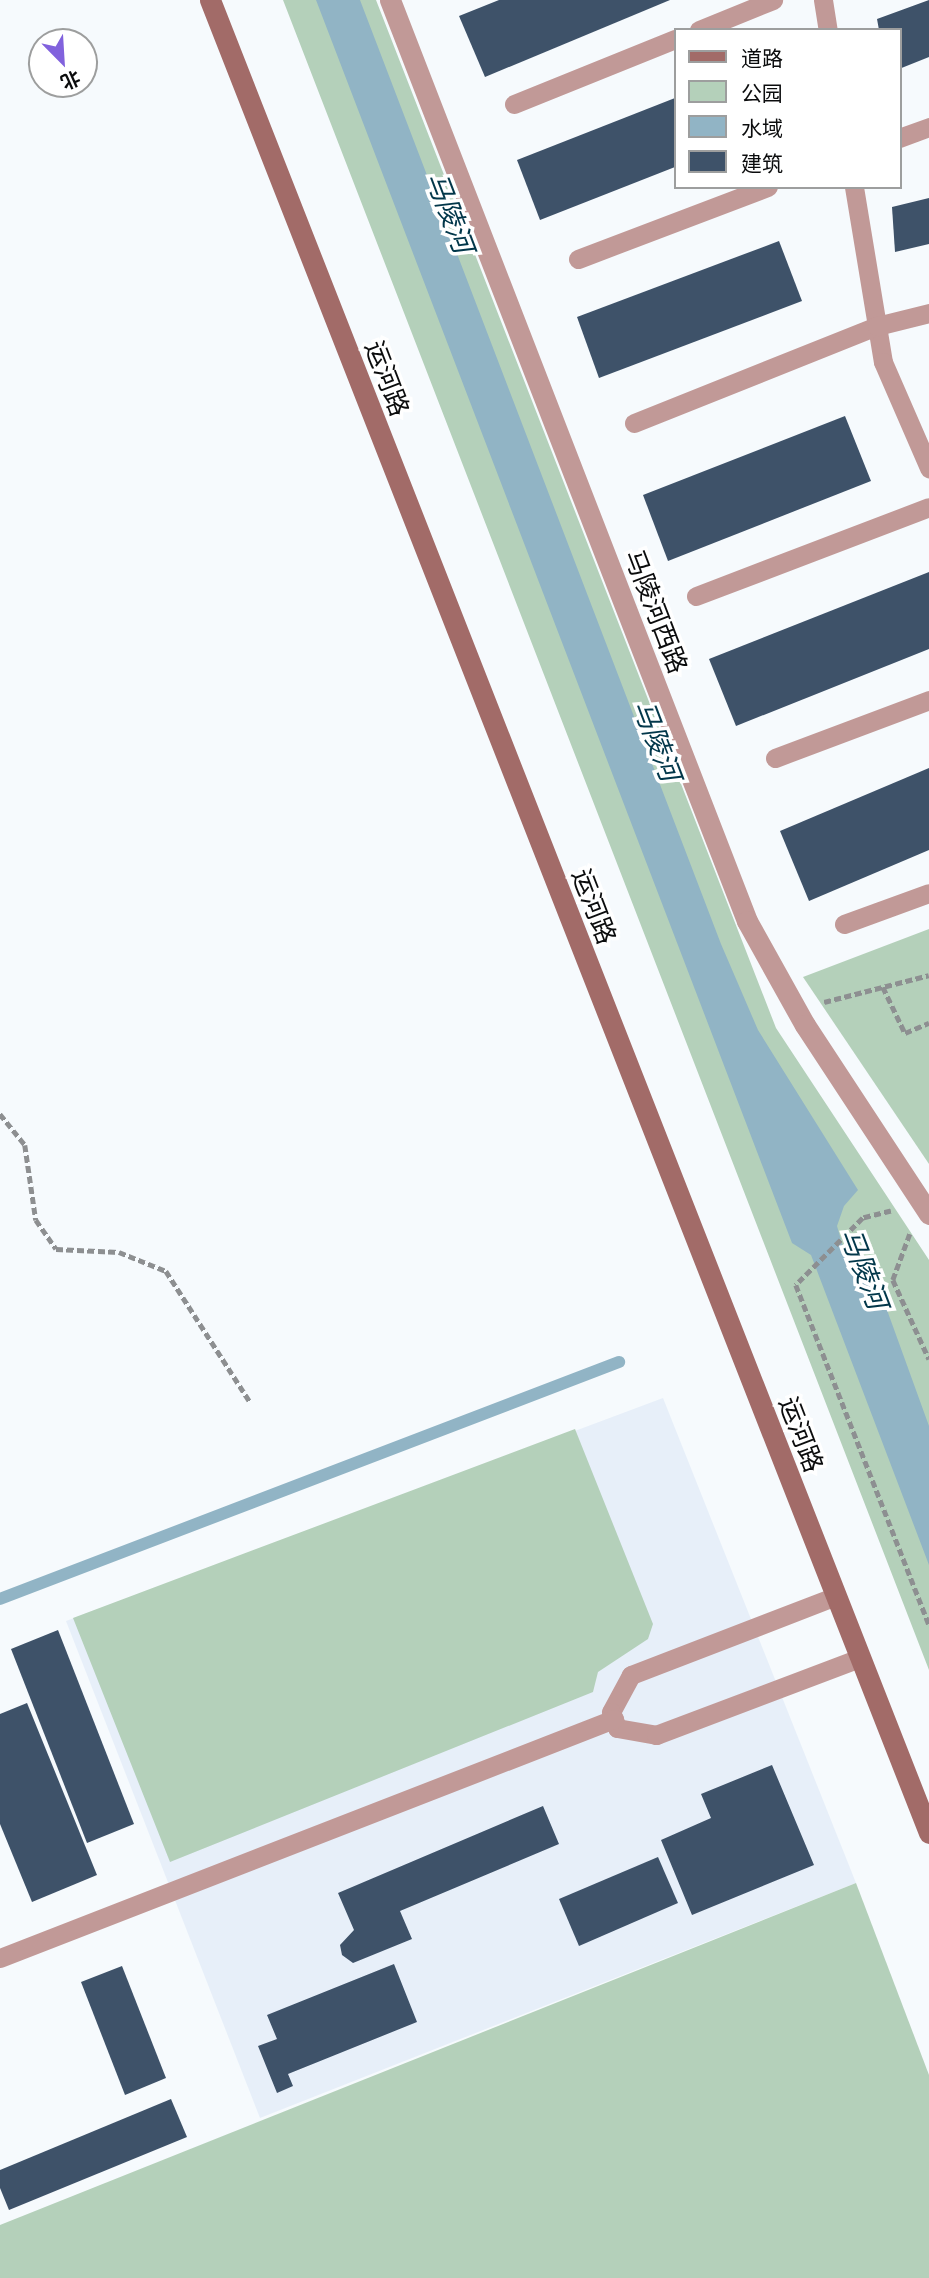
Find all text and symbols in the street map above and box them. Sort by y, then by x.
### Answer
north arrow [28,28,98,98]
legend [674,28,901,189]
text: 道路 [741,45,783,70]
text: 北 [58,66,84,95]
text: 公园 [741,80,783,105]
text: 水域 [741,115,783,140]
text: 建筑 [741,150,783,175]
water label: 马陵河 [420,167,482,257]
street label: 运河路 [359,336,417,420]
street label: 马陵河西路 [619,545,695,677]
water label: 马陵河 [627,695,689,785]
street label: 运河路 [566,864,624,948]
water label: 马陵河 [834,1223,896,1313]
street label: 运河路 [773,1392,831,1476]

